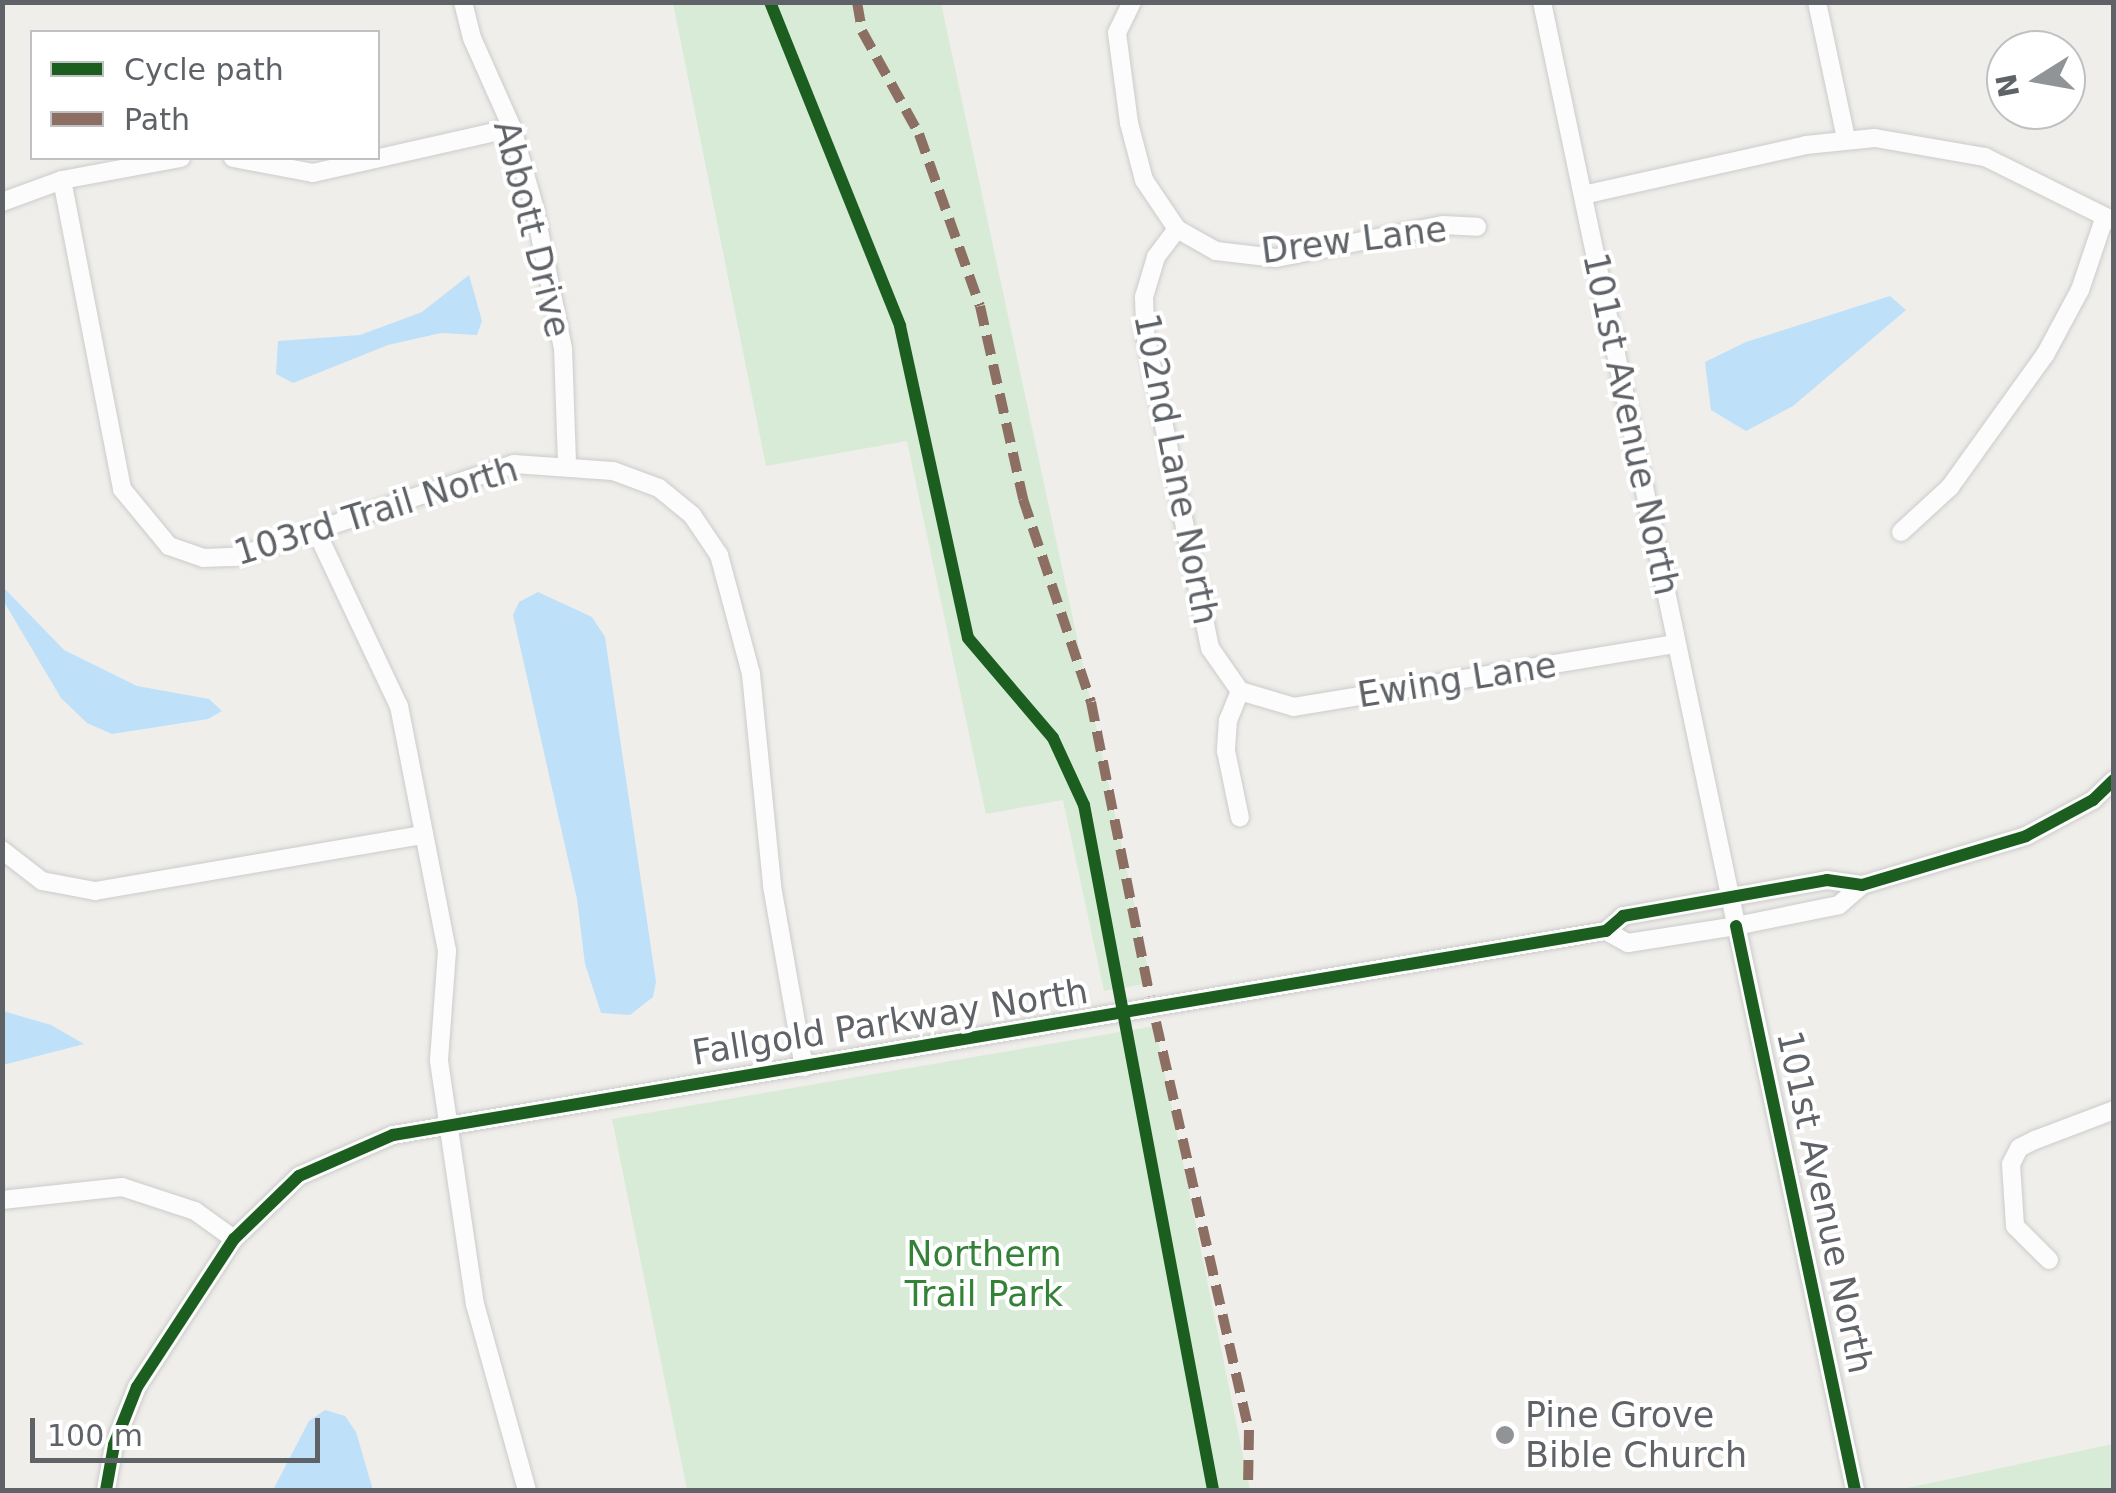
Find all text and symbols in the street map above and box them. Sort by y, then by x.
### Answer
legend [30,30,380,160]
north arrow [1986,30,2086,130]
text: Cycle path [124,52,284,87]
text: N [1990,71,2026,100]
text: Path [124,102,190,137]
street label: Abbott Drive [485,116,579,342]
street label: Drew Lane [1259,208,1449,272]
street label: 101st Avenue North [1574,249,1688,599]
street label: 102nd Lane North [1125,310,1227,628]
street label: 103rd Trail North [229,448,523,574]
street label: Ewing Lane [1355,644,1559,716]
street label: Fallgold Parkway North [689,970,1091,1074]
street label: 101st Avenue North [1768,1027,1882,1377]
park label: Northern Trail Park [905,1233,1063,1315]
place label: Pine Grove Bible Church [1525,1394,1747,1476]
scale bar [35,1398,325,1460]
text: 100 m [47,1418,143,1453]
marker: Pine Grove Bible Church [1494,1424,1516,1446]

